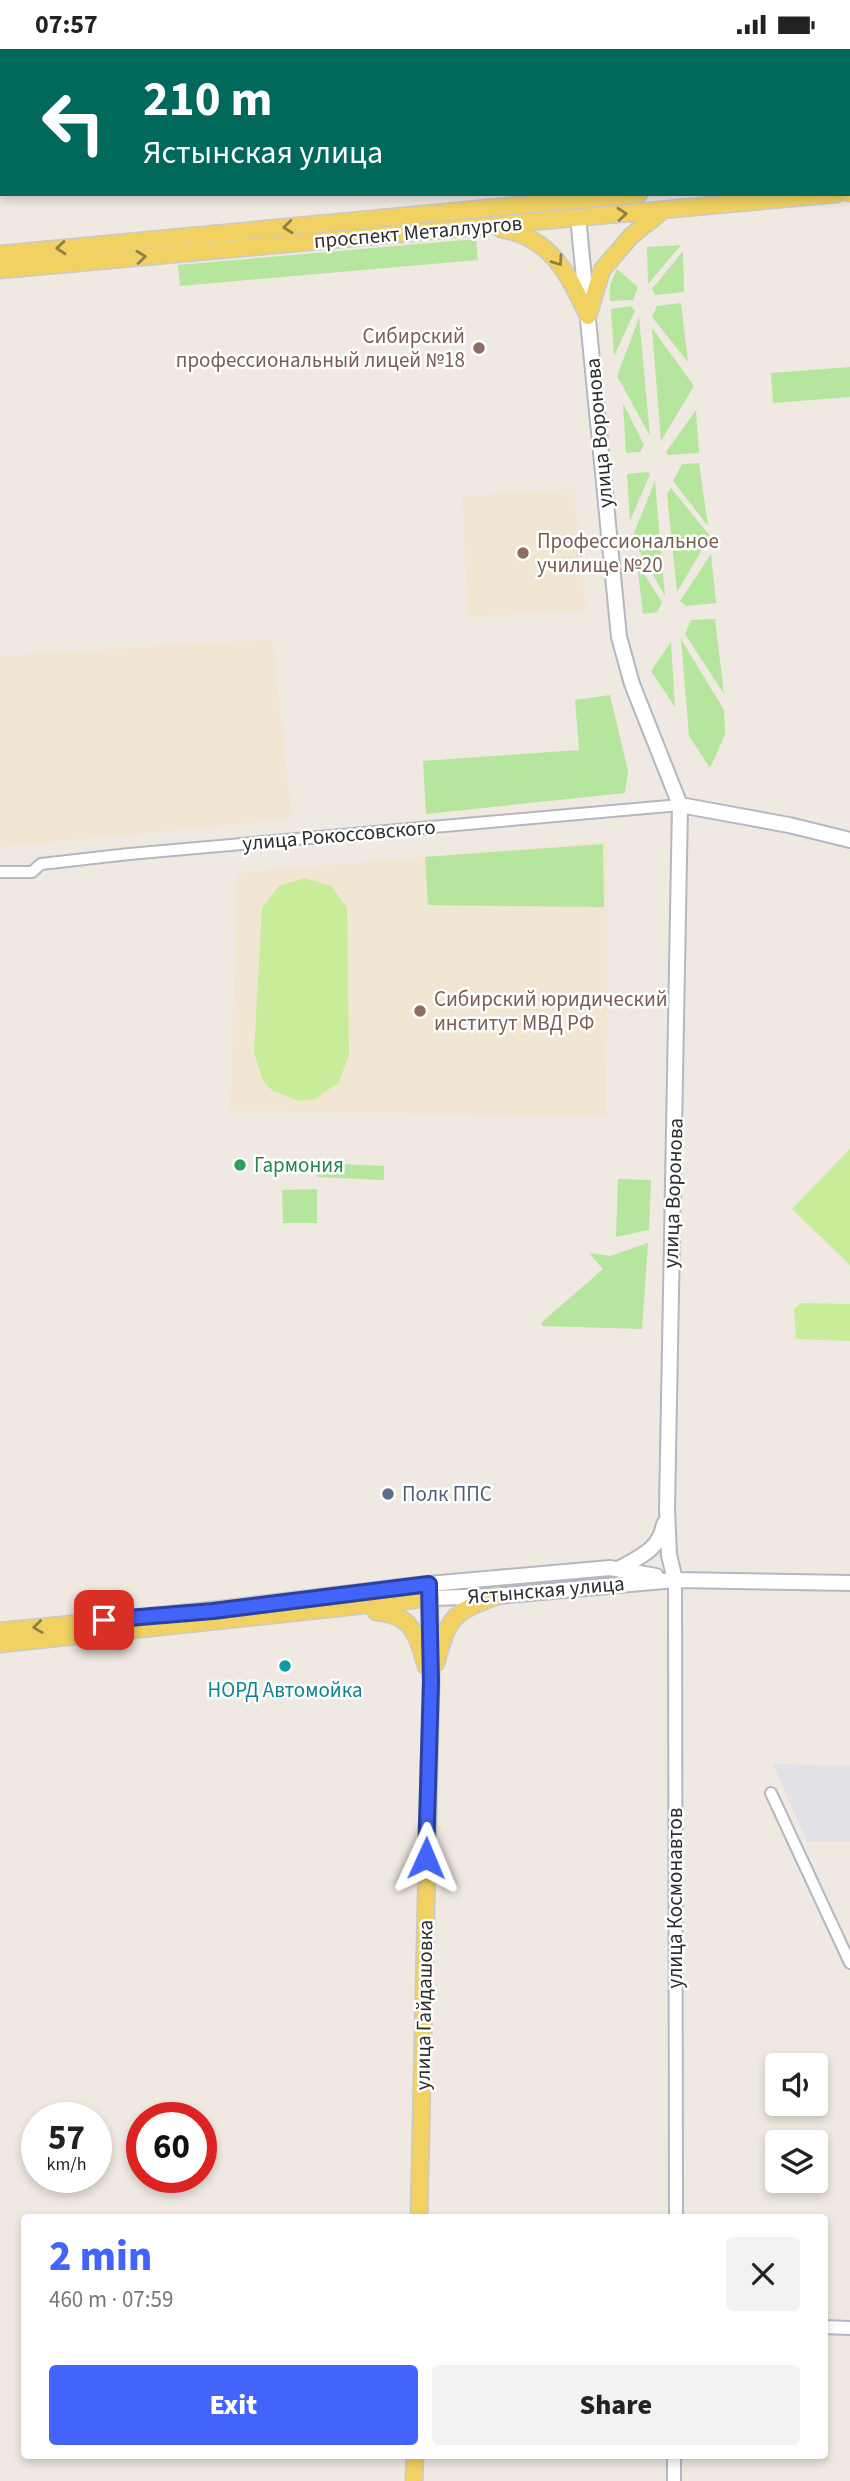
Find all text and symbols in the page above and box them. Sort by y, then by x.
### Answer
text: 07:57 [35,6,98,43]
text: 210 m [143,65,272,135]
icon: left [28,77,119,168]
text: Ястынская улица [143,130,383,176]
one-way arrow [616,207,627,222]
street label: проспект Металлургов [313,208,523,256]
one-way arrow [282,219,293,234]
one-way arrow [56,240,67,255]
one-way arrow [135,249,147,264]
one-way arrow [550,253,562,266]
place label: Сибирский профессиональный лицей №18 [176,321,465,375]
marker: Сибирский профессиональный лицей №18 [471,340,487,356]
street label: улица Воронова [578,357,620,509]
place label: Профессиональное училище №20 [537,526,719,580]
marker: Профессиональное училище №20 [515,545,531,561]
street label: улица Рокоссовского [241,812,437,858]
place label: Сибирский юридический институт МВД РФ [434,984,668,1038]
marker: Сибирский юридический институт МВД РФ [412,1003,428,1019]
street label: улица Воронова [655,1117,691,1269]
place label: Гармония [254,1150,344,1180]
marker: Гармония [232,1157,248,1173]
place label: Полк ППС [402,1479,492,1509]
marker: Полк ППС [380,1486,396,1502]
street label: Ястынская улица [466,1568,626,1612]
pin [74,1590,134,1650]
icon: arrive [85,1601,123,1639]
one-way arrow [33,1619,44,1634]
marker: НОРД Автомойка [277,1658,293,1674]
place label: НОРД Автомойка [208,1675,363,1705]
street label: улица Космонавтов [660,1808,690,1988]
position arrow [389,1821,463,1895]
street label: улица Гайдашовка [408,1919,440,2091]
map controls [765,2053,828,2193]
button: sound [765,2053,828,2116]
speed limit sign: 60 [126,2102,217,2193]
text: 57 [48,2113,85,2163]
button: layers [765,2130,828,2193]
text: km/h [47,2152,86,2177]
text: 2 min [49,2227,152,2287]
button: close [726,2237,800,2311]
text: 460 m · 07:59 [49,2283,173,2316]
button: Exit [49,2365,418,2445]
button: Share [432,2365,800,2445]

